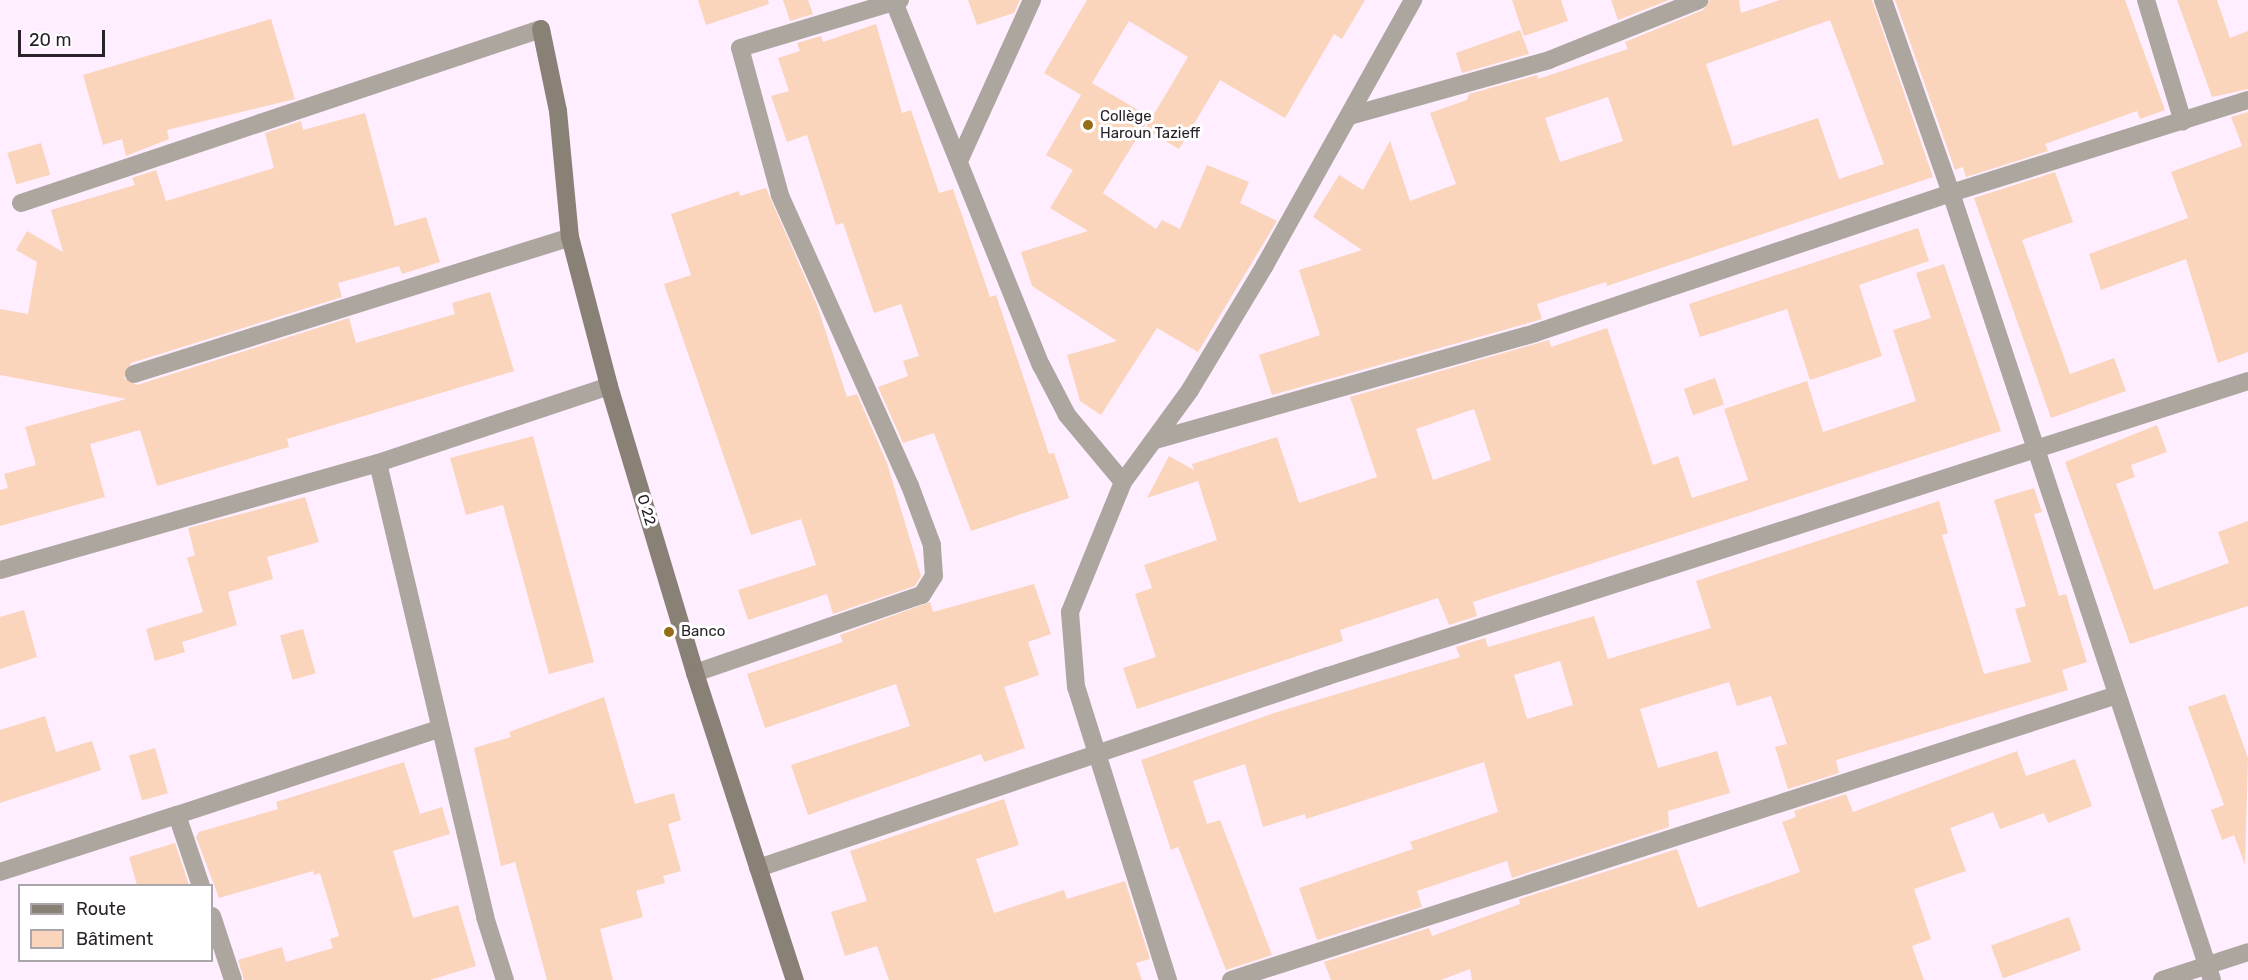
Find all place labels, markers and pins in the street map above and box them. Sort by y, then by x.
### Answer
place label: Collège Haroun Tazieff [1100,107,1200,142]
marker: Collège Haroun Tazieff [1081,118,1095,132]
place label: Banco [681,623,725,641]
marker: Banco [662,625,676,639]

